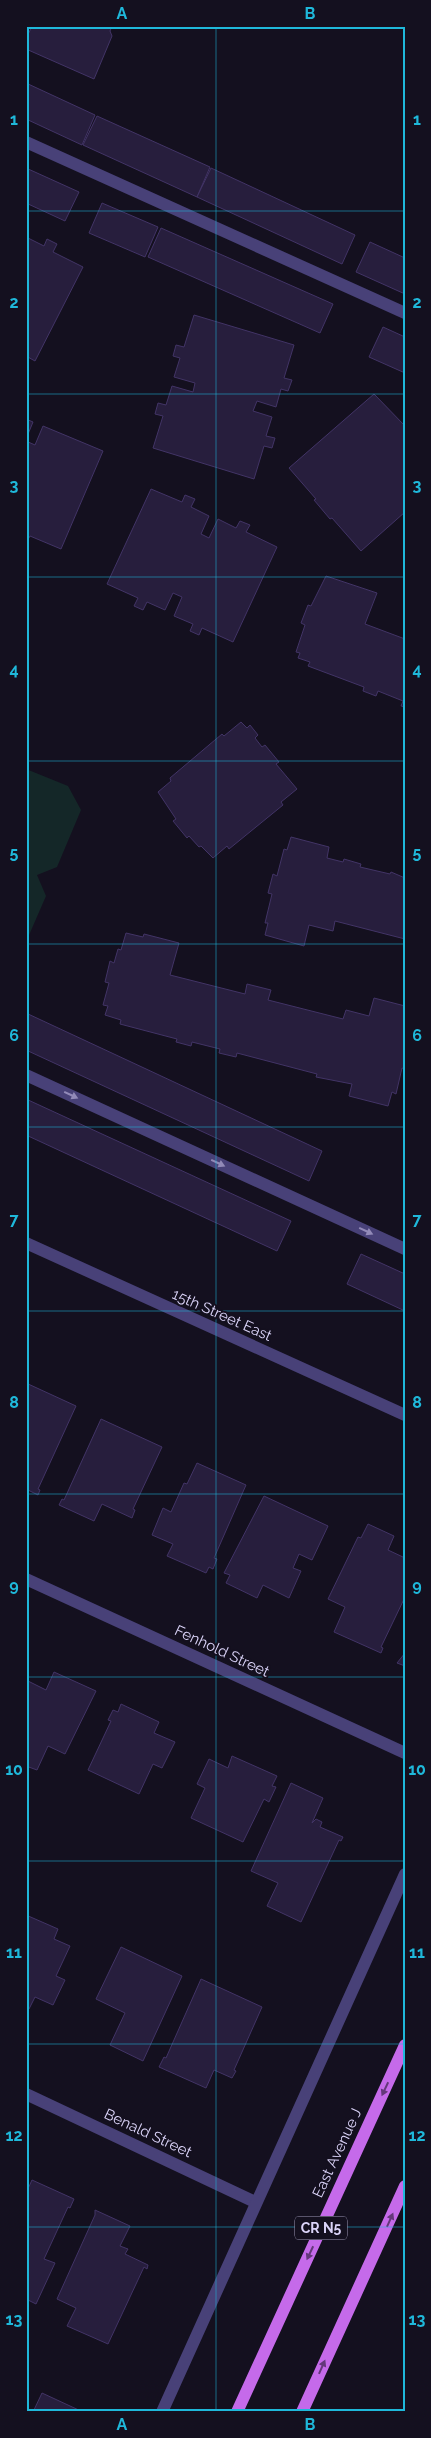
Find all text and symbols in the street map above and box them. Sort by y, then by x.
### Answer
text: A [117,4,128,23]
text: B [305,4,316,23]
text: 1 [10,110,18,129]
text: 1 [413,110,421,129]
text: 2 [9,293,19,312]
text: 2 [412,293,422,312]
text: 3 [10,476,19,495]
text: 3 [413,476,422,495]
text: 4 [9,660,19,679]
text: 4 [412,660,422,679]
text: 5 [10,843,19,862]
text: 5 [413,843,422,862]
text: 6 [9,1026,19,1045]
text: 6 [412,1026,422,1045]
one-way arrow [63,1091,78,1100]
one-way arrow [211,1160,225,1168]
text: 7 [10,1210,19,1229]
text: 7 [413,1210,422,1229]
one-way arrow [359,1228,373,1236]
street label: 15th Street East [169,1285,275,1345]
text: 8 [9,1393,19,1412]
text: 8 [412,1393,422,1412]
text: 9 [9,1576,19,1595]
text: 9 [412,1576,422,1595]
street label: Fenhold Street [172,1621,272,1681]
text: 10 [5,1760,23,1779]
text: 10 [408,1760,426,1779]
text: 11 [6,1943,22,1962]
text: 11 [409,1943,425,1962]
one-way arrow [380,2082,388,2096]
street label: Benald Street [101,2105,195,2161]
street label: East Avenue J [309,2106,365,2200]
text: 12 [6,2126,22,2145]
text: 12 [409,2126,425,2145]
one-way arrow [385,2212,394,2227]
road number: CR N5 [295,2216,347,2240]
one-way arrow [305,2246,313,2260]
text: 13 [6,2310,22,2329]
text: 13 [409,2310,425,2329]
one-way arrow [319,2360,327,2374]
text: A [117,2415,128,2434]
text: B [305,2415,316,2434]

